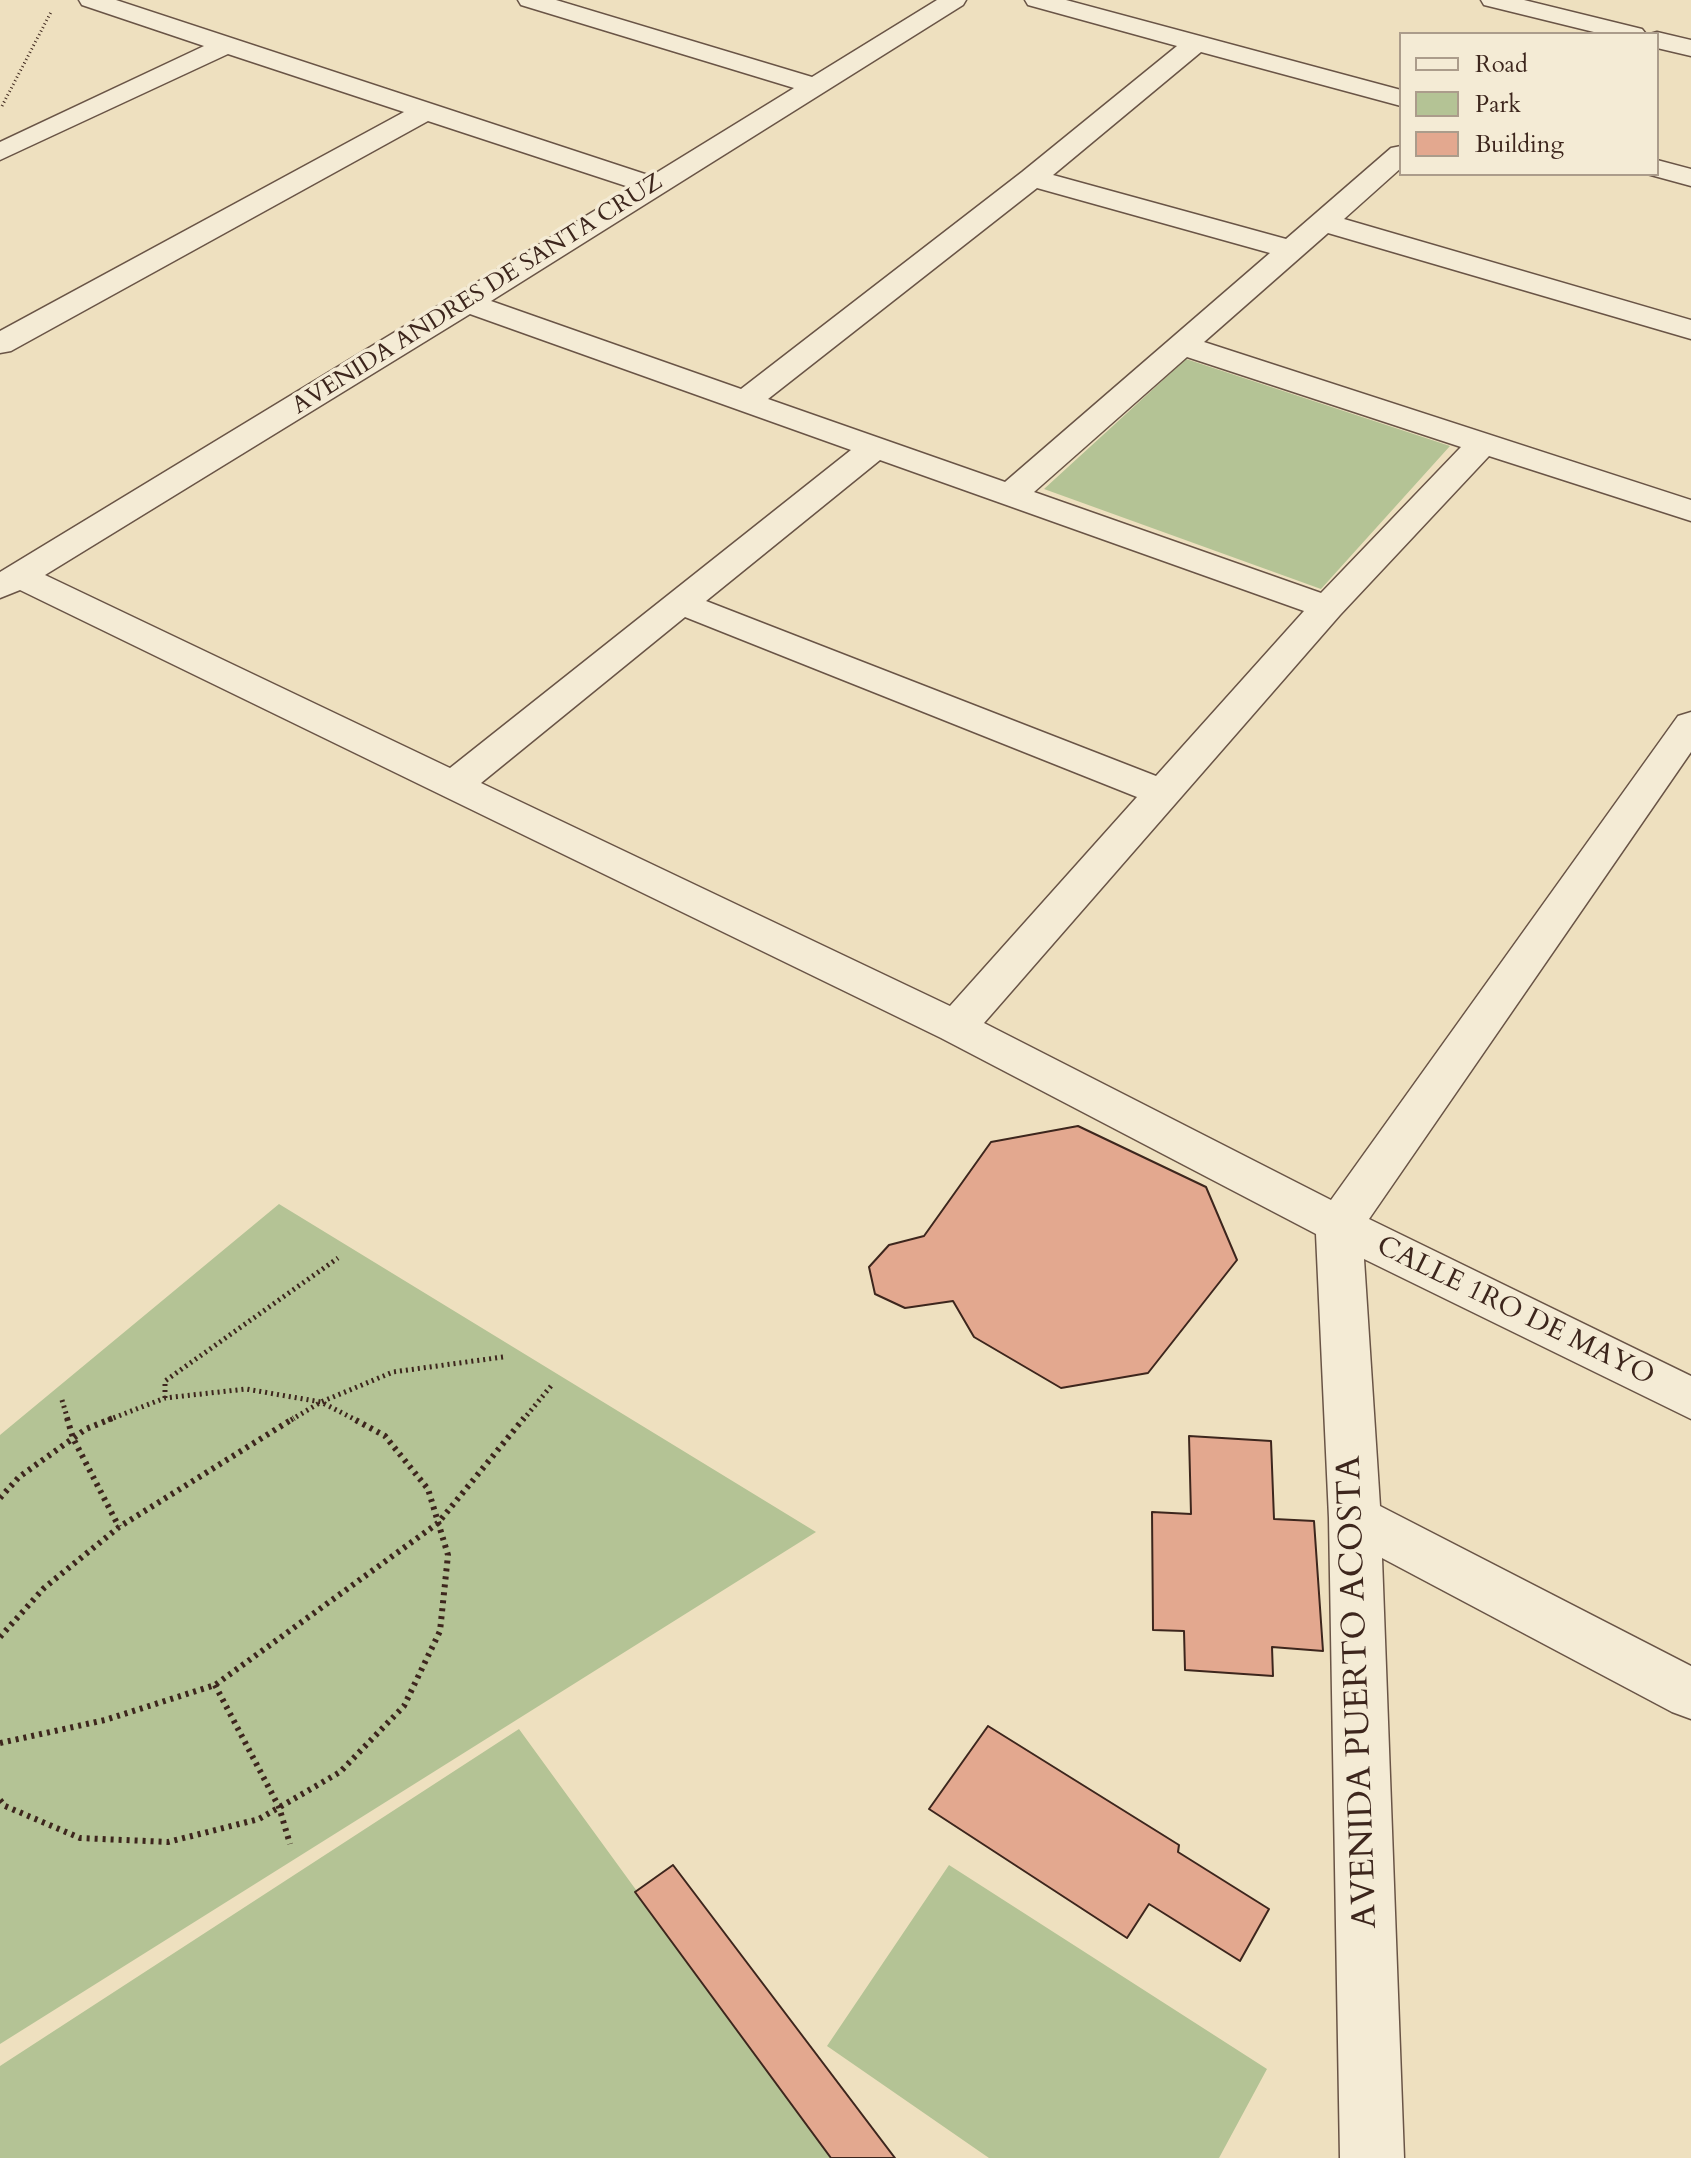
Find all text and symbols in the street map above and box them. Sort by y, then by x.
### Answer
legend [1399,32,1659,176]
text: Road [1475,48,1528,81]
text: Park [1475,88,1521,121]
text: Building [1475,128,1564,161]
street label: AVENIDA ANDRES DE SANTA CRUZ [287,169,669,421]
street label: CALLE 1RO DE MAYO [1371,1230,1659,1394]
street label: AVENIDA PUERTO ACOSTA [1330,1455,1388,1929]

